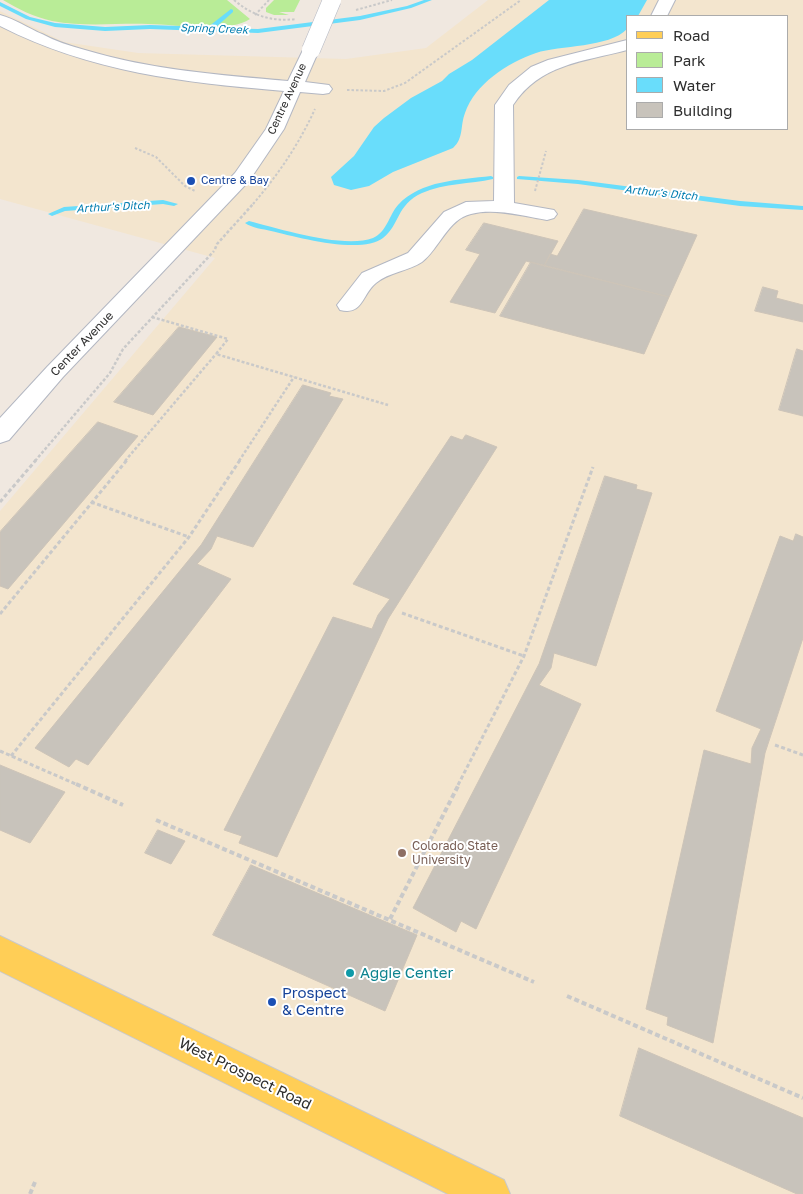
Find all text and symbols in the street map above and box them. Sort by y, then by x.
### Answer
legend [626,15,788,130]
water label: Spring Creek [180,21,248,37]
text: Road [673,26,710,44]
text: Park [673,51,705,69]
street label: Centre Avenue [265,61,309,137]
text: Water [673,76,716,94]
text: Building [673,101,733,119]
place label: Centre & Bay [201,174,269,188]
marker: Centre & Bay [185,175,197,187]
water label: Arthur's Ditch [624,183,698,203]
water label: Arthur's Ditch [76,198,150,216]
street label: Center Avenue [48,309,116,379]
place label: Colorado State University [412,839,498,867]
marker: Colorado State University [396,847,408,859]
place label: Aggie Center [360,964,453,982]
marker: Aggie Center [344,967,356,979]
place label: Prospect & Centre [282,984,347,1019]
marker: Prospect & Centre [266,996,278,1008]
street label: West Prospect Road [176,1034,314,1114]

